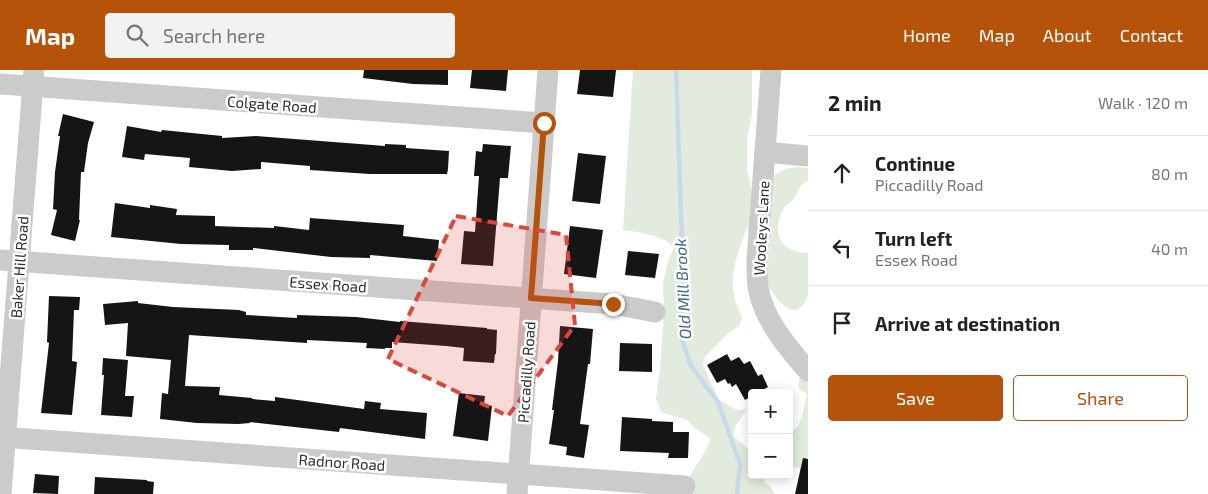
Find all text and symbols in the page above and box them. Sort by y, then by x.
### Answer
search box [105,13,455,58]
text: Map [25,21,75,50]
icon: search [123,21,151,49]
text: Search here [163,24,265,47]
text: Home [903,24,951,46]
text: Map [979,24,1015,46]
text: About [1043,24,1092,46]
text: Contact [1120,24,1183,46]
text: 2 min [828,90,882,115]
street label: Colgate Road [227,92,317,116]
text: Walk · 120 m [1098,93,1188,112]
route start [533,112,556,135]
text: Continue [875,152,955,175]
icon: ahead [828,159,856,187]
text: 80 m [1151,164,1188,183]
text: Piccadilly Road [875,175,984,194]
street label: Wooleys Lane [750,180,772,276]
street label: Baker Hill Road [6,215,32,319]
text: Turn left [875,227,952,250]
icon: left [828,234,856,262]
water label: Old Mill Brook [670,238,694,340]
text: 40 m [1151,239,1188,258]
text: Essex Road [875,250,958,269]
street label: Essex Road [289,272,367,296]
route end [602,293,625,316]
icon: arrive [828,309,856,337]
text: Arrive at destination [875,312,1060,335]
street label: Piccadilly Road [513,321,539,423]
button: Save [828,375,1003,421]
button: Share [1013,375,1188,421]
map controls [748,389,793,479]
button: + [748,389,793,434]
button: − [748,434,793,479]
street label: Radnor Road [298,450,386,474]

